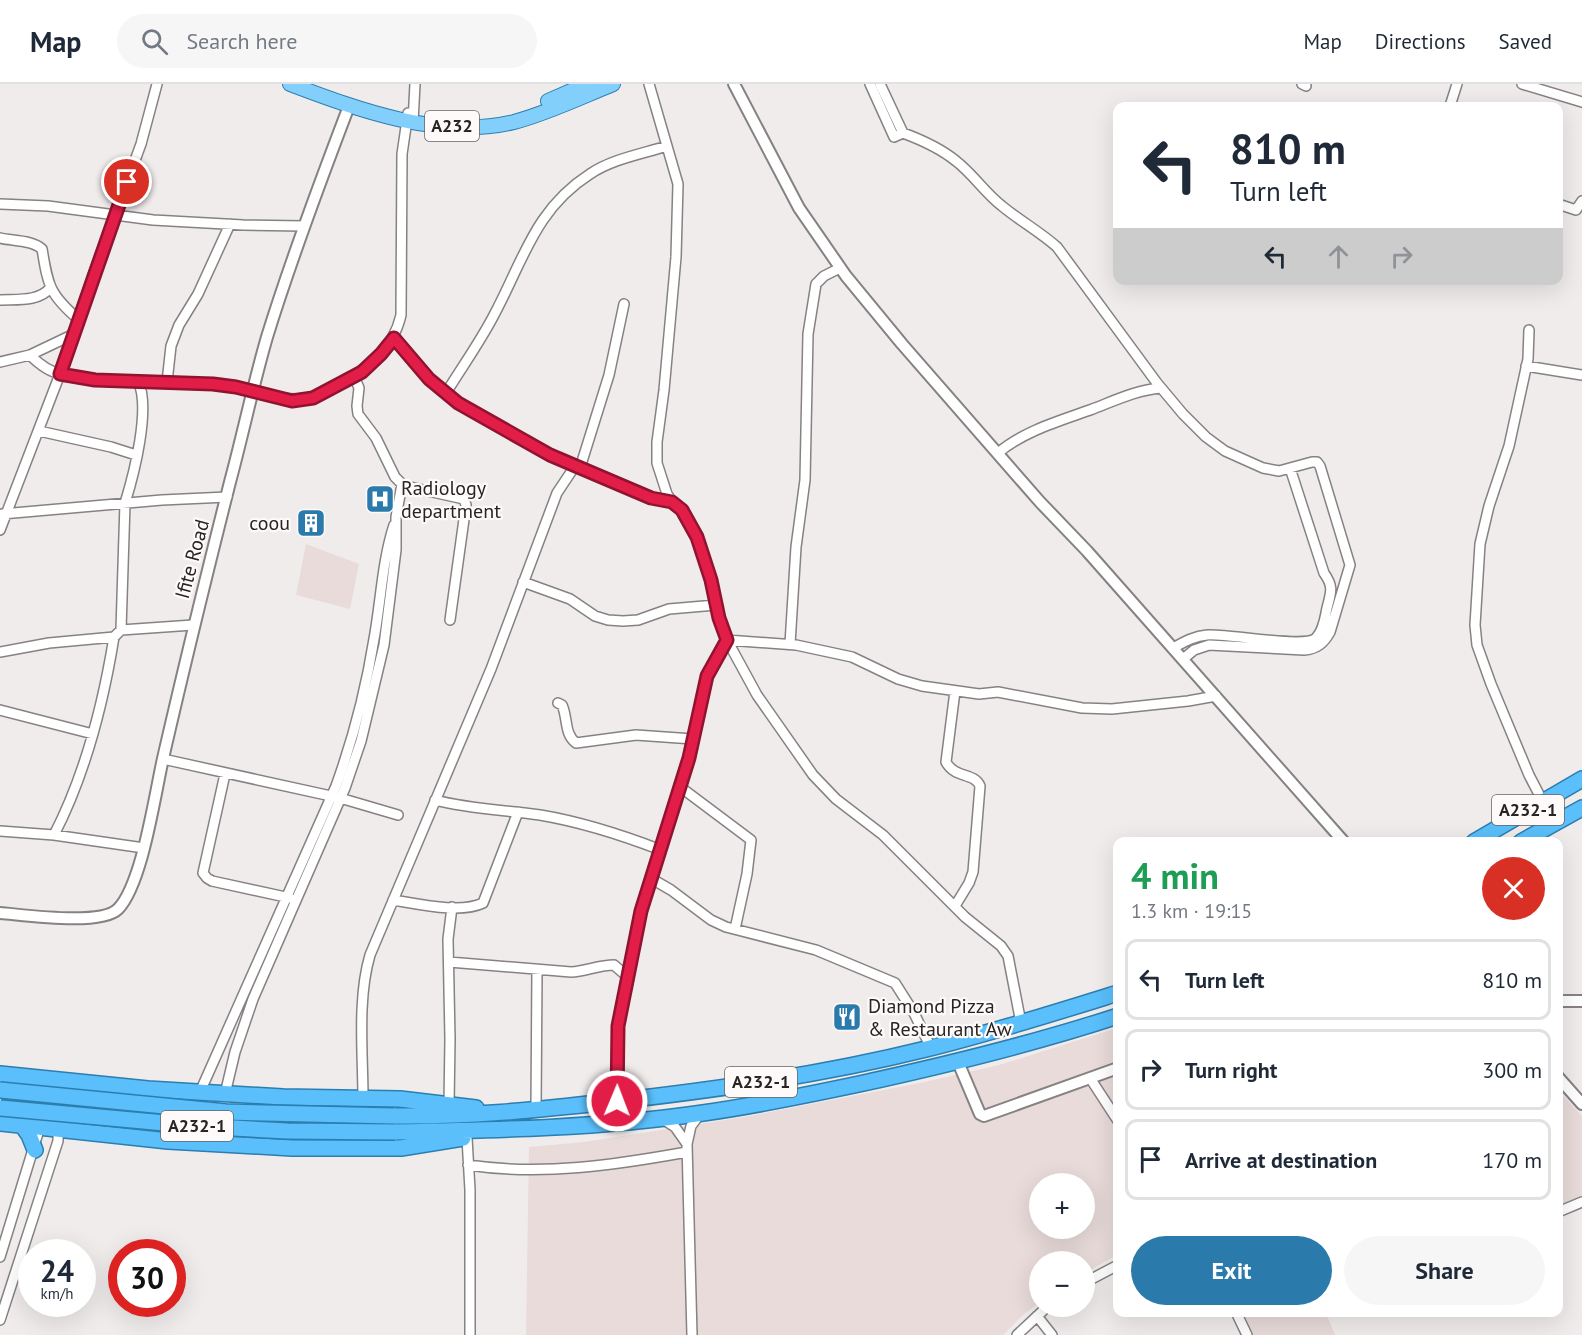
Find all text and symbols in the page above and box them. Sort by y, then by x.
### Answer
search box [117,14,537,68]
text: Map [30,23,81,60]
icon: search [138,25,171,58]
text: Search here [186,27,297,55]
text: Map [1303,28,1342,55]
text: Directions [1375,28,1466,55]
text: Saved [1499,28,1552,55]
road number: A232 [425,111,479,141]
text: 810 m [1230,121,1346,176]
icon: left [1131,126,1209,204]
pin [101,156,152,207]
icon: arrive [110,165,143,198]
text: Turn left [1230,174,1327,208]
icon: left [1259,240,1292,273]
icon: ahead [1322,240,1355,273]
icon: right [1385,240,1418,273]
place label: Radiology department [401,475,501,524]
hospital icon: Radiology department [364,483,396,515]
building icon: coou [295,507,327,539]
place label: coou [249,510,290,536]
street label: Ifite Road [169,517,215,601]
road number: A232-1 [1492,795,1564,825]
text: 4 min [1131,852,1219,899]
button: close [1482,857,1545,920]
text: 1.3 km · 19:15 [1131,898,1252,924]
icon: left [1134,963,1167,996]
text: Turn left [1185,966,1265,994]
text: 810 m [1482,966,1542,994]
place label: Diamond Pizza & Restaurant Aw [868,993,1012,1042]
restaurant icon: Diamond Pizza & Restaurant Aw [831,1001,863,1033]
icon: right [1134,1053,1167,1086]
text: Turn right [1185,1056,1277,1084]
text: 300 m [1482,1056,1542,1084]
road number: A232-1 [725,1067,797,1097]
position arrow [585,1069,649,1133]
road number: A232-1 [161,1111,233,1141]
icon: arrive [1134,1143,1167,1176]
text: Arrive at destination [1185,1146,1377,1174]
text: 170 m [1482,1146,1542,1174]
map controls [1029,1173,1095,1317]
button: + [1029,1173,1095,1239]
button: Exit [1131,1236,1332,1305]
button: Share [1344,1236,1545,1305]
speed limit sign: 30 [108,1239,186,1317]
text: 24 [40,1251,74,1290]
button: − [1029,1251,1095,1317]
text: km/h [41,1284,73,1303]

